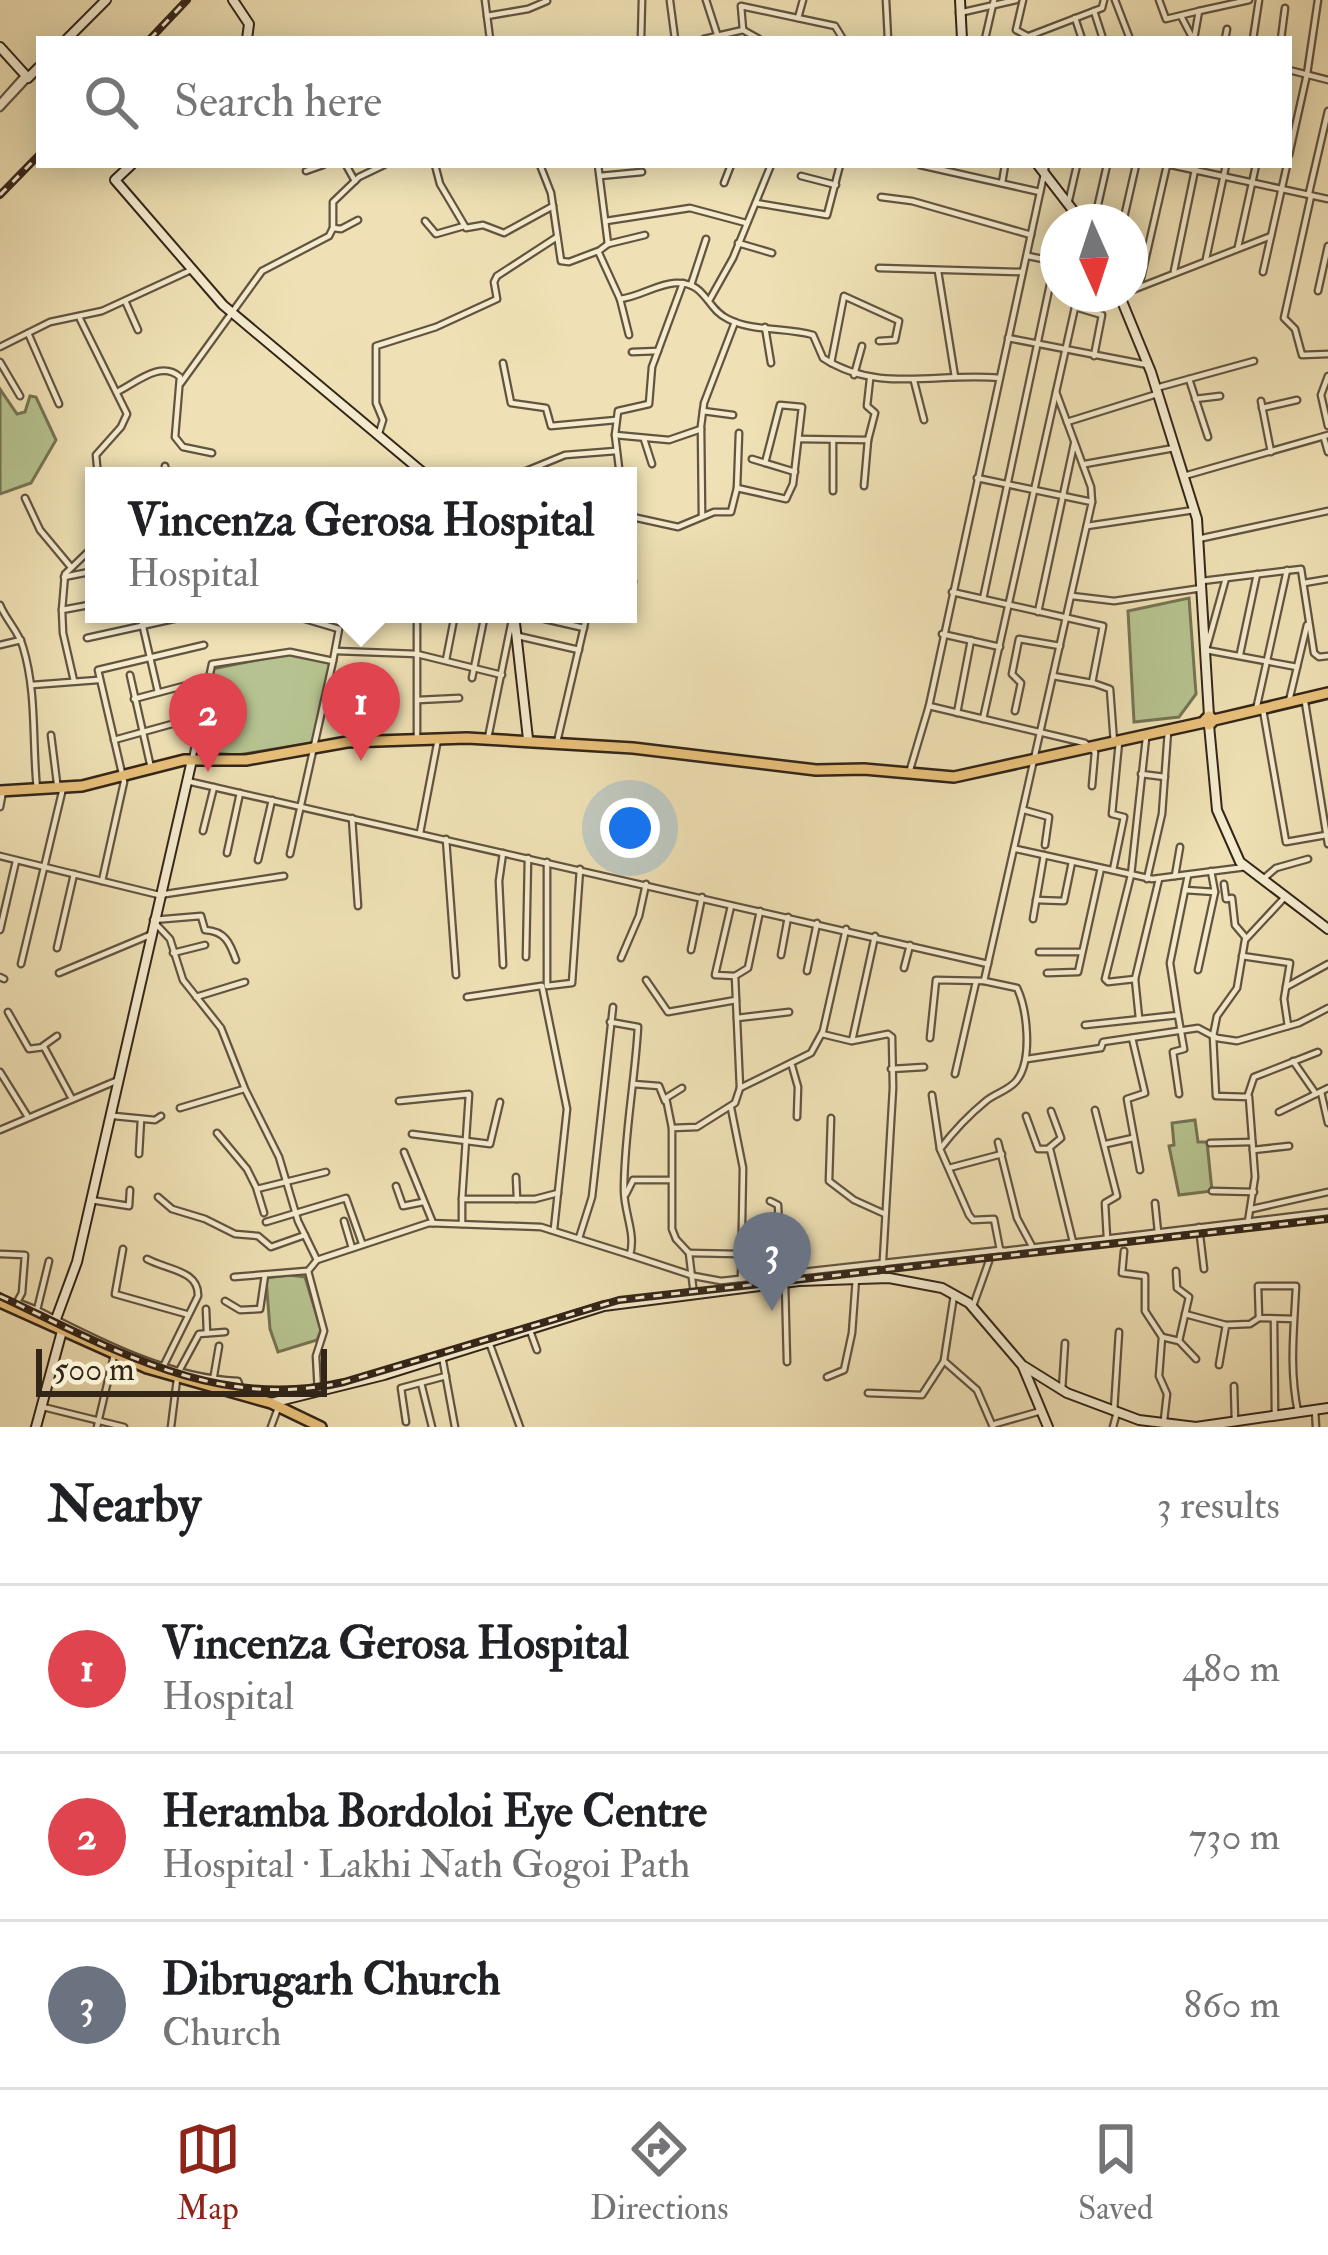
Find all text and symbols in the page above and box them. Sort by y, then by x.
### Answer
search box [36,36,1292,168]
icon: search [78,69,144,135]
text: Search here [174,74,382,130]
north arrow [1040,204,1148,312]
popup [85,467,637,623]
text: Vincenza Gerosa Hospital [127,493,595,549]
text: Hospital [127,549,259,598]
pin: 1 [322,662,400,761]
pin: 2 [169,673,247,772]
your location [600,798,660,858]
pin: 3 [733,1212,811,1311]
scale bar [36,1343,327,1396]
text: 500 m [54,1349,135,1390]
text: Nearby [48,1473,201,1537]
text: 3 results [1157,1481,1280,1530]
text: Vincenza Gerosa Hospital [162,1616,629,1672]
text: 1 [80,1644,94,1693]
text: 480 m [1182,1644,1280,1693]
text: Hospital [162,1672,294,1721]
text: Heramba Bordoloi Eye Centre [162,1784,707,1840]
text: 2 [77,1812,97,1861]
text: 730 m [1189,1812,1280,1861]
text: Hospital · Lakhi Nath Gogoi Path [162,1840,690,1889]
text: Dibrugarh Church [162,1952,501,2008]
text: 3 [80,1980,94,2029]
text: 860 m [1184,1980,1280,2029]
text: Church [162,2008,281,2057]
tab: Map [175,2116,241,2229]
tab: Directions [590,2116,729,2229]
tab: Saved [1078,2116,1153,2229]

